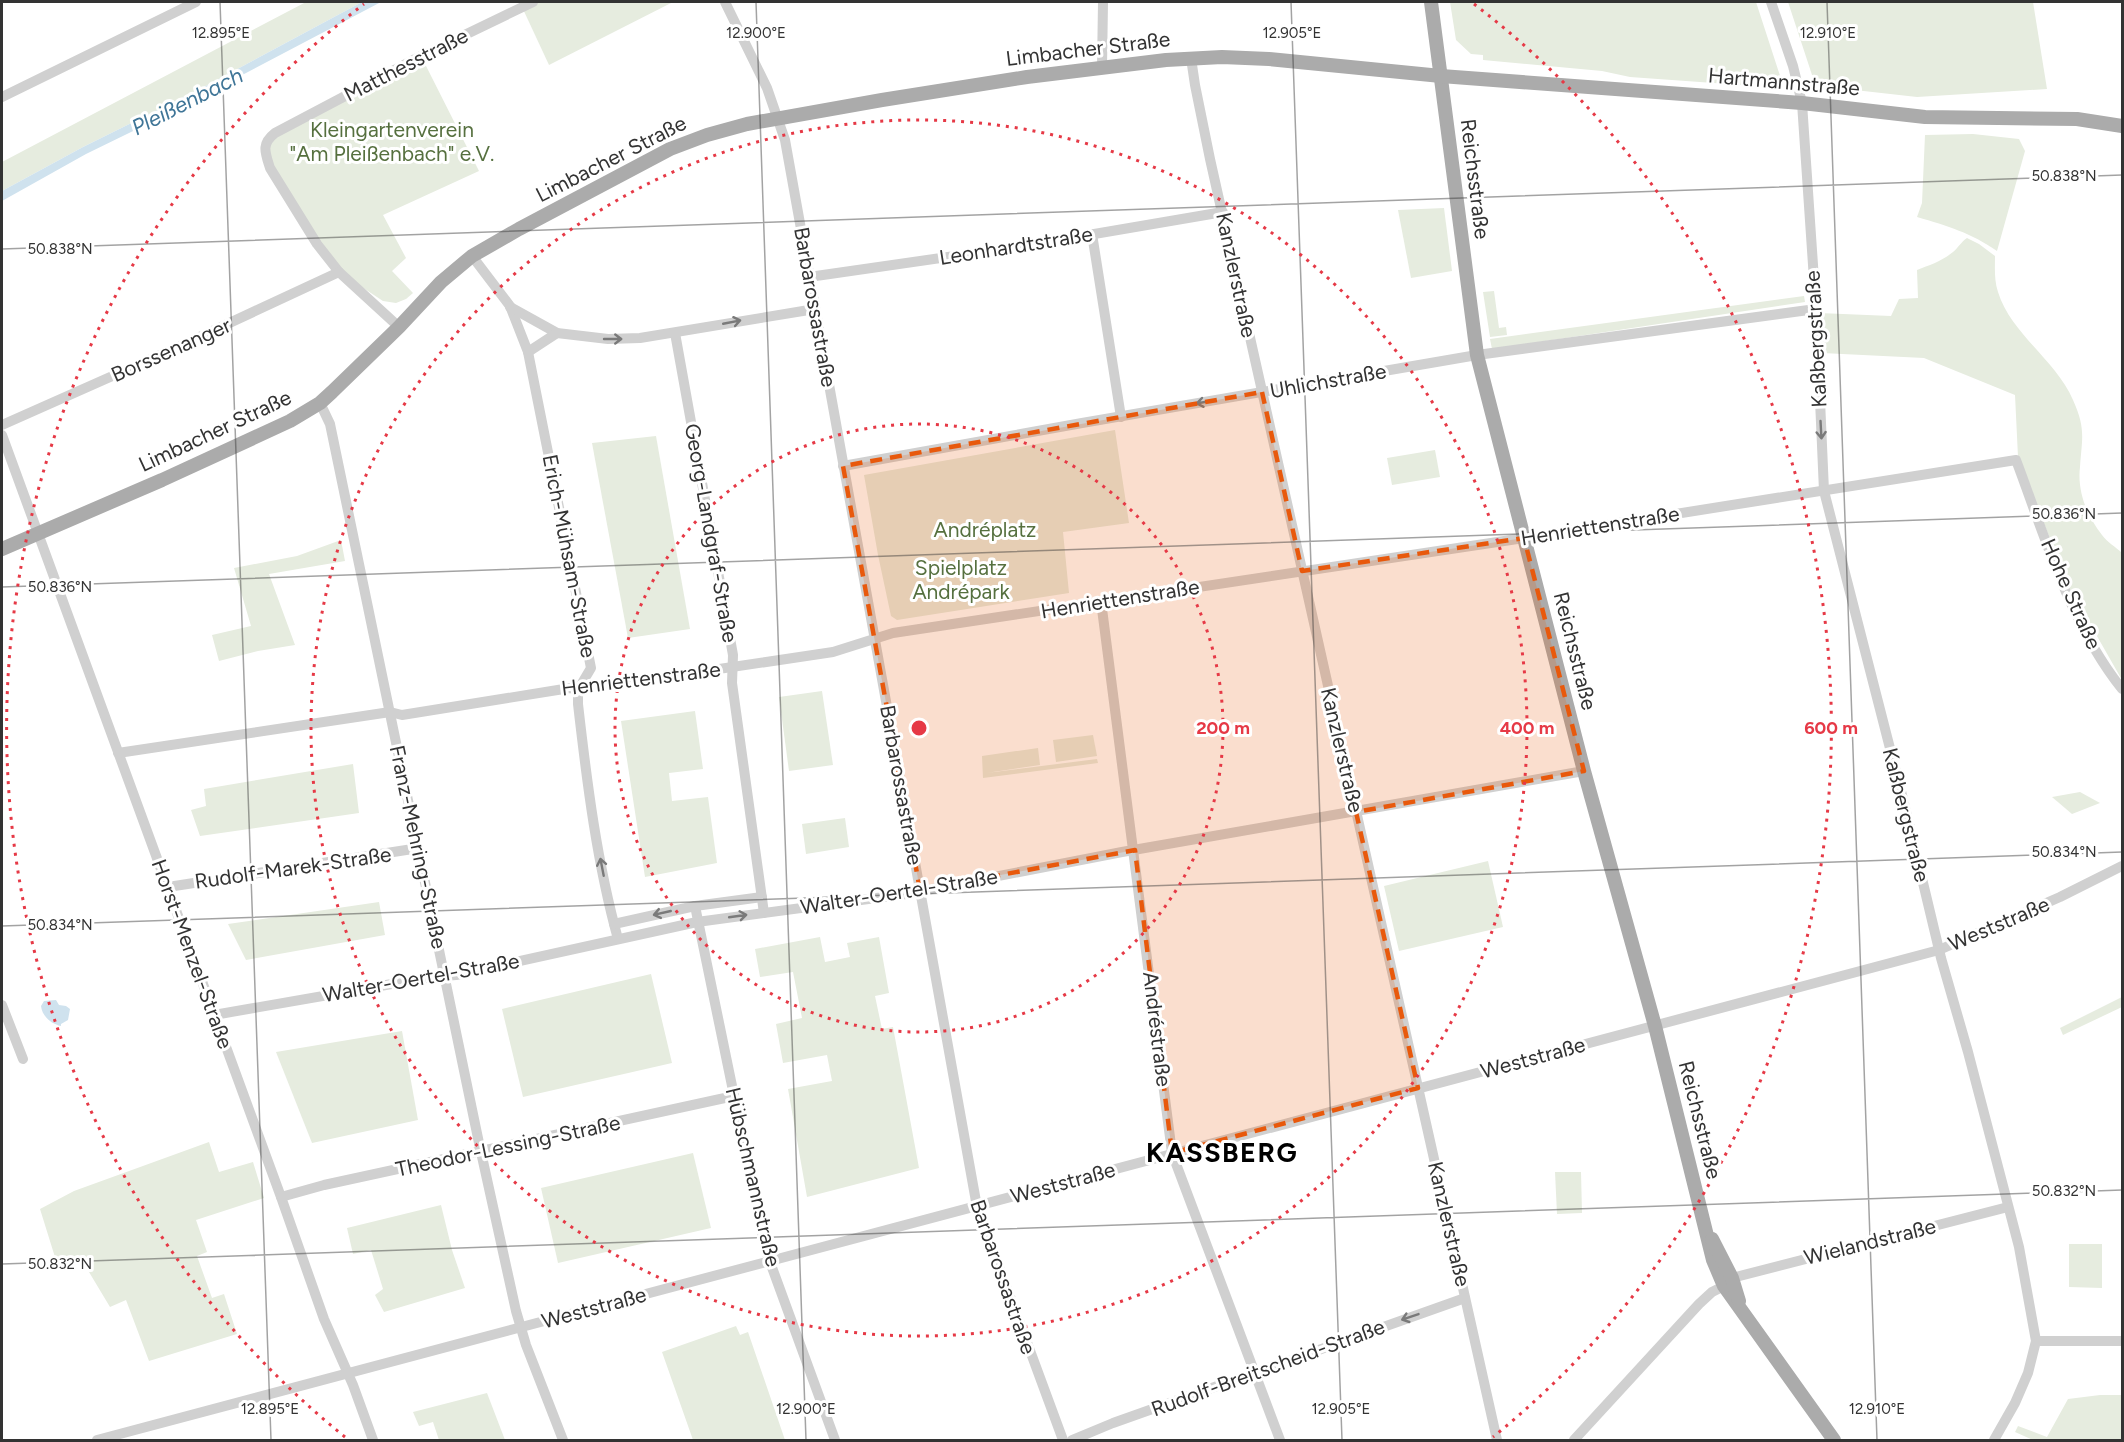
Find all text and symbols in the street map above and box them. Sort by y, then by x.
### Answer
street label: Matthesstraße [339,23,472,107]
text: 12.895°E [192,24,250,42]
text: 12.900°E [726,24,786,42]
text: 12.905°E [1263,24,1321,42]
text: 12.910°E [1800,24,1856,42]
street label: Limbacher Straße [1004,26,1172,71]
water label: Pleißenbach [127,62,248,141]
street label: Hartmannstraße [1707,62,1861,101]
street label: Limbacher Straße [531,110,690,207]
park label: Kleingartenverein "Am Pleißenbach" e.V. [290,117,494,166]
street label: Reichsstraße [1456,117,1495,241]
text: 50.838°N [2031,167,2097,185]
street label: Kanzlerstraße [1211,210,1262,340]
street label: Leonhardtstraße [937,221,1094,270]
street label: Barbarossastraße [789,225,842,389]
text: 50.838°N [27,240,93,258]
street label: Kaßbergstraße [1799,270,1832,408]
street label: Borssenanger [107,312,234,387]
one-way arrow [722,316,741,327]
one-way arrow [602,333,622,345]
street label: Uhlichstraße [1268,358,1388,403]
street label: Limbacher Straße [135,384,295,477]
one-way arrow [1195,397,1215,408]
one-way arrow [1815,420,1826,440]
street label: Georg-Landgraf-Straße [680,421,743,644]
street label: Erich-Mühsam-Straße [538,452,601,660]
street label: Henriettenstraße [1519,501,1681,550]
text: 50.836°N [2032,505,2096,523]
park label: Andréplatz [934,517,1036,542]
street label: Hohe Straße [2036,535,2107,653]
park label: Spielplatz Andrépark [912,555,1010,604]
street label: Henriettenstraße [1039,574,1201,623]
text: 50.836°N [28,578,92,596]
street label: Reichsstraße [1549,589,1602,713]
street label: Henriettenstraße [560,656,722,701]
street label: Kanzlerstraße [1316,685,1369,815]
street label: Barbarossastraße [875,703,928,867]
text: 200 m [1196,717,1250,739]
text: 400 m [1500,717,1554,739]
text: 600 m [1804,717,1858,739]
centre of rings [909,718,929,738]
street label: Franz-Mehring-Straße [385,743,452,951]
street label: Kaßbergstraße [1878,745,1935,884]
street label: Rudolf-Marek-Straße [193,841,393,894]
text: 50.834°N [2031,843,2097,861]
street label: Horst-Menzel-Straße [147,856,238,1052]
one-way arrow [596,858,607,877]
street label: Walter-Oertel-Straße [798,864,999,919]
street label: Weststraße [1945,891,2053,956]
one-way arrow [653,908,672,920]
one-way arrow [727,911,747,922]
text: 50.834°N [27,916,93,934]
street label: Walter-Oertel-Straße [321,948,521,1007]
street label: Andréstraße [1138,970,1177,1088]
street label: Weststraße [1478,1032,1588,1083]
street label: Reichsstraße [1674,1058,1727,1182]
street label: Hübschmannstraße [721,1085,786,1269]
street label: Theodor-Lessing-Straße [393,1109,622,1182]
district label: KASSBERG [1146,1136,1298,1169]
street label: Weststraße [1008,1157,1118,1208]
street label: Kanzlerstraße [1423,1159,1476,1289]
text: 50.832°N [2032,1182,2096,1200]
street label: Barbarossastraße [965,1196,1042,1358]
street label: Wielandstraße [1802,1213,1938,1270]
text: 50.832°N [28,1255,92,1273]
street label: Weststraße [539,1282,649,1333]
one-way arrow [1401,1312,1420,1323]
street label: Rudolf-Breitscheid-Straße [1148,1314,1388,1421]
text: 12.895°E [241,1400,299,1418]
text: 12.900°E [776,1400,836,1418]
text: 12.905°E [1312,1400,1370,1418]
text: 12.910°E [1849,1400,1905,1418]

